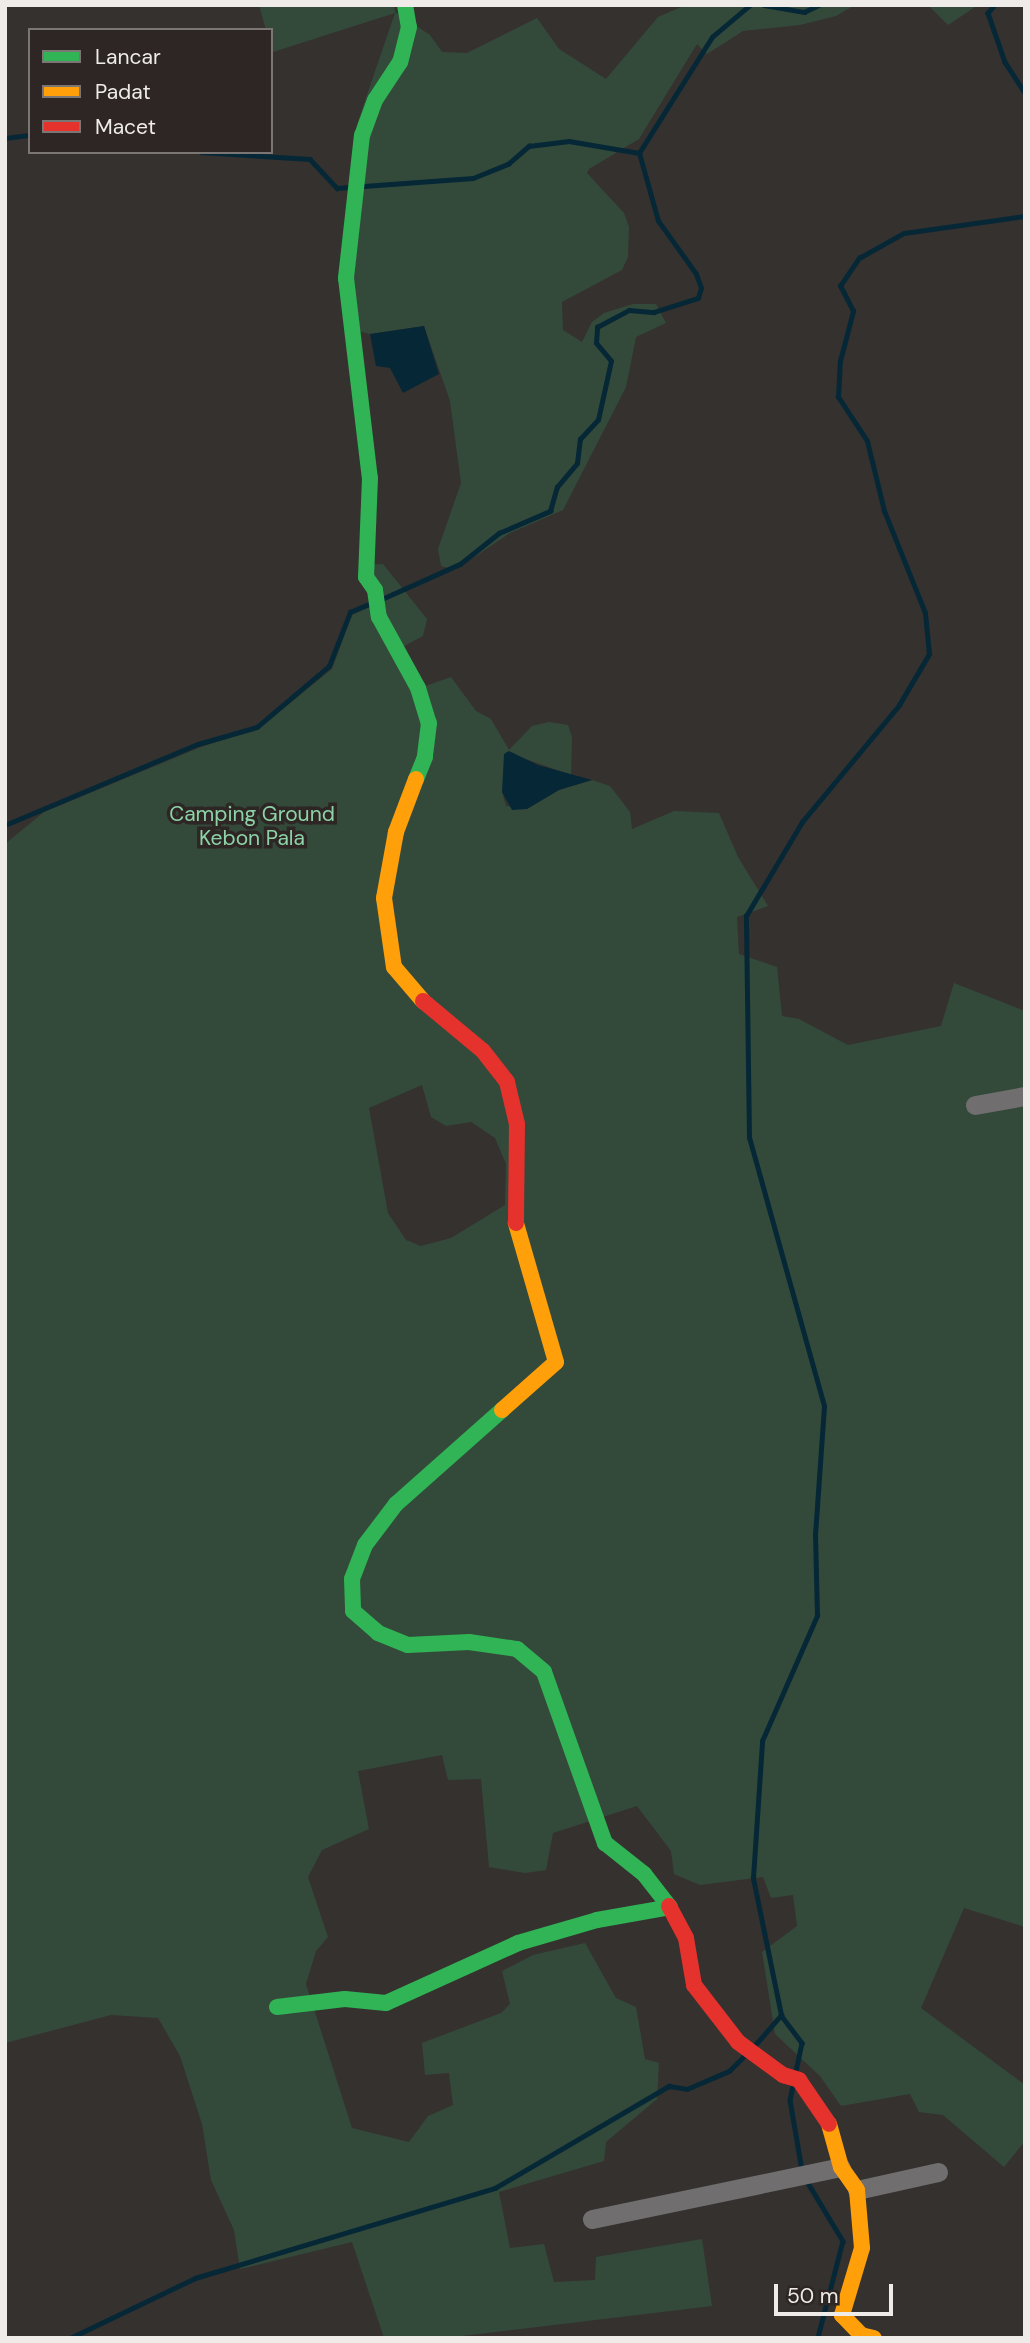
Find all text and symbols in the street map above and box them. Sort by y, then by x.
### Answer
legend [28,28,273,154]
text: Lancar [95,43,161,71]
text: Padat [95,78,151,106]
text: Macet [95,113,156,141]
park label: Camping Ground Kebon Pala [169,801,335,851]
scale bar [778,2270,897,2314]
text: 50 m [787,2282,838,2310]

